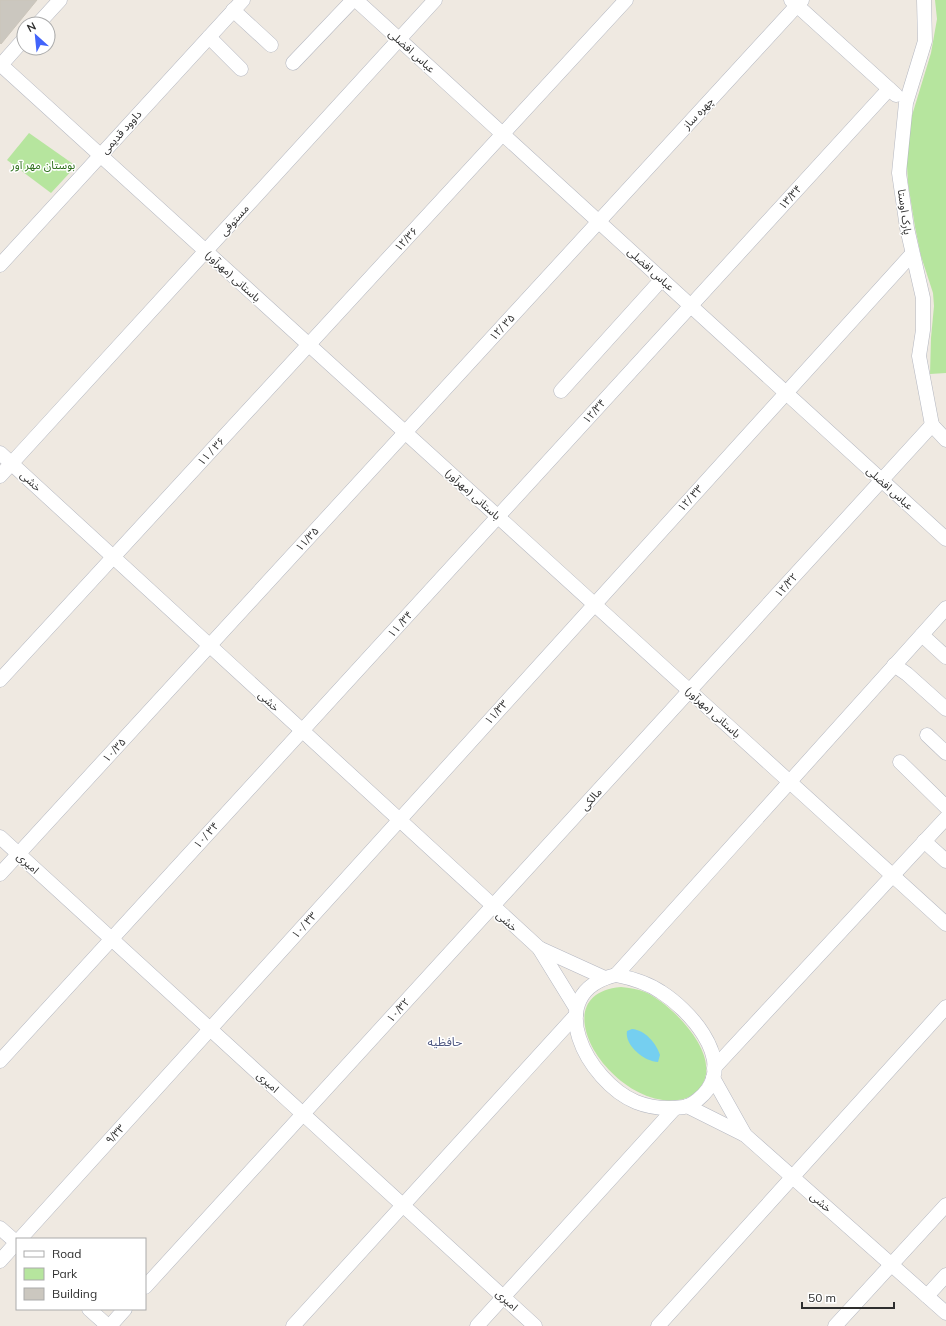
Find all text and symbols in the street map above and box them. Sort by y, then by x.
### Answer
north arrow [16,16,56,56]
text: N [25,19,38,35]
street label: عباس افضلی [386,26,439,76]
street label: چهره ساز [679,94,718,134]
street label: داوود قدیمی [98,107,144,157]
park label: بوستان مهر آور [10,158,75,172]
street label: ۱۳/۳۴ [775,182,805,212]
street label: پارک اوستا [894,188,915,236]
street label: مستوفی [216,201,252,239]
street label: ۱۲/۳۶ [391,224,421,254]
street label: عباس افضلی [625,244,678,294]
street label: باستانی (مهرآور) [202,247,264,305]
street label: ۱۲/ ۳۵ [486,311,518,343]
street label: ۱۲/۳۴ [579,396,609,426]
street label: ۱۱ / ۳۶ [194,434,228,468]
street label: عباس افضلی [864,463,917,513]
street label: باستانی (مهرآور) [442,465,504,523]
street label: خشی [17,468,45,495]
street label: ۱۲/ ۳۳ [674,482,706,514]
street label: ۱۱/۳۵ [292,524,322,554]
street label: ۱۲/۳۲ [771,570,801,600]
street label: ۱۱ /۳۴ [384,608,416,640]
street label: باستانی (مهرآور) [682,683,744,741]
street label: خشی [255,688,283,715]
street label: ۱۱/۳۳ [481,697,511,727]
street label: ۱۰/۳۵ [99,735,129,765]
street label: مالکی [577,785,605,813]
street label: ۱۰/ ۳۴ [190,819,222,851]
street label: امیری [14,849,42,877]
street label: خشی [493,908,521,935]
street label: ۱۰/ ۳۳ [288,909,320,941]
street label: ۱۰/۳۲ [383,995,413,1025]
district label: حافظیه [428,1034,462,1049]
street label: امیری [254,1068,282,1096]
street label: ۹/۳۳ [102,1121,128,1147]
street label: خشی [807,1189,835,1215]
legend [16,1238,146,1310]
text: Road [52,1246,81,1261]
text: Park [52,1266,78,1281]
scale bar [802,1284,894,1310]
text: Building [52,1286,97,1301]
street label: امیری [493,1286,521,1314]
text: 50 m [808,1290,836,1305]

